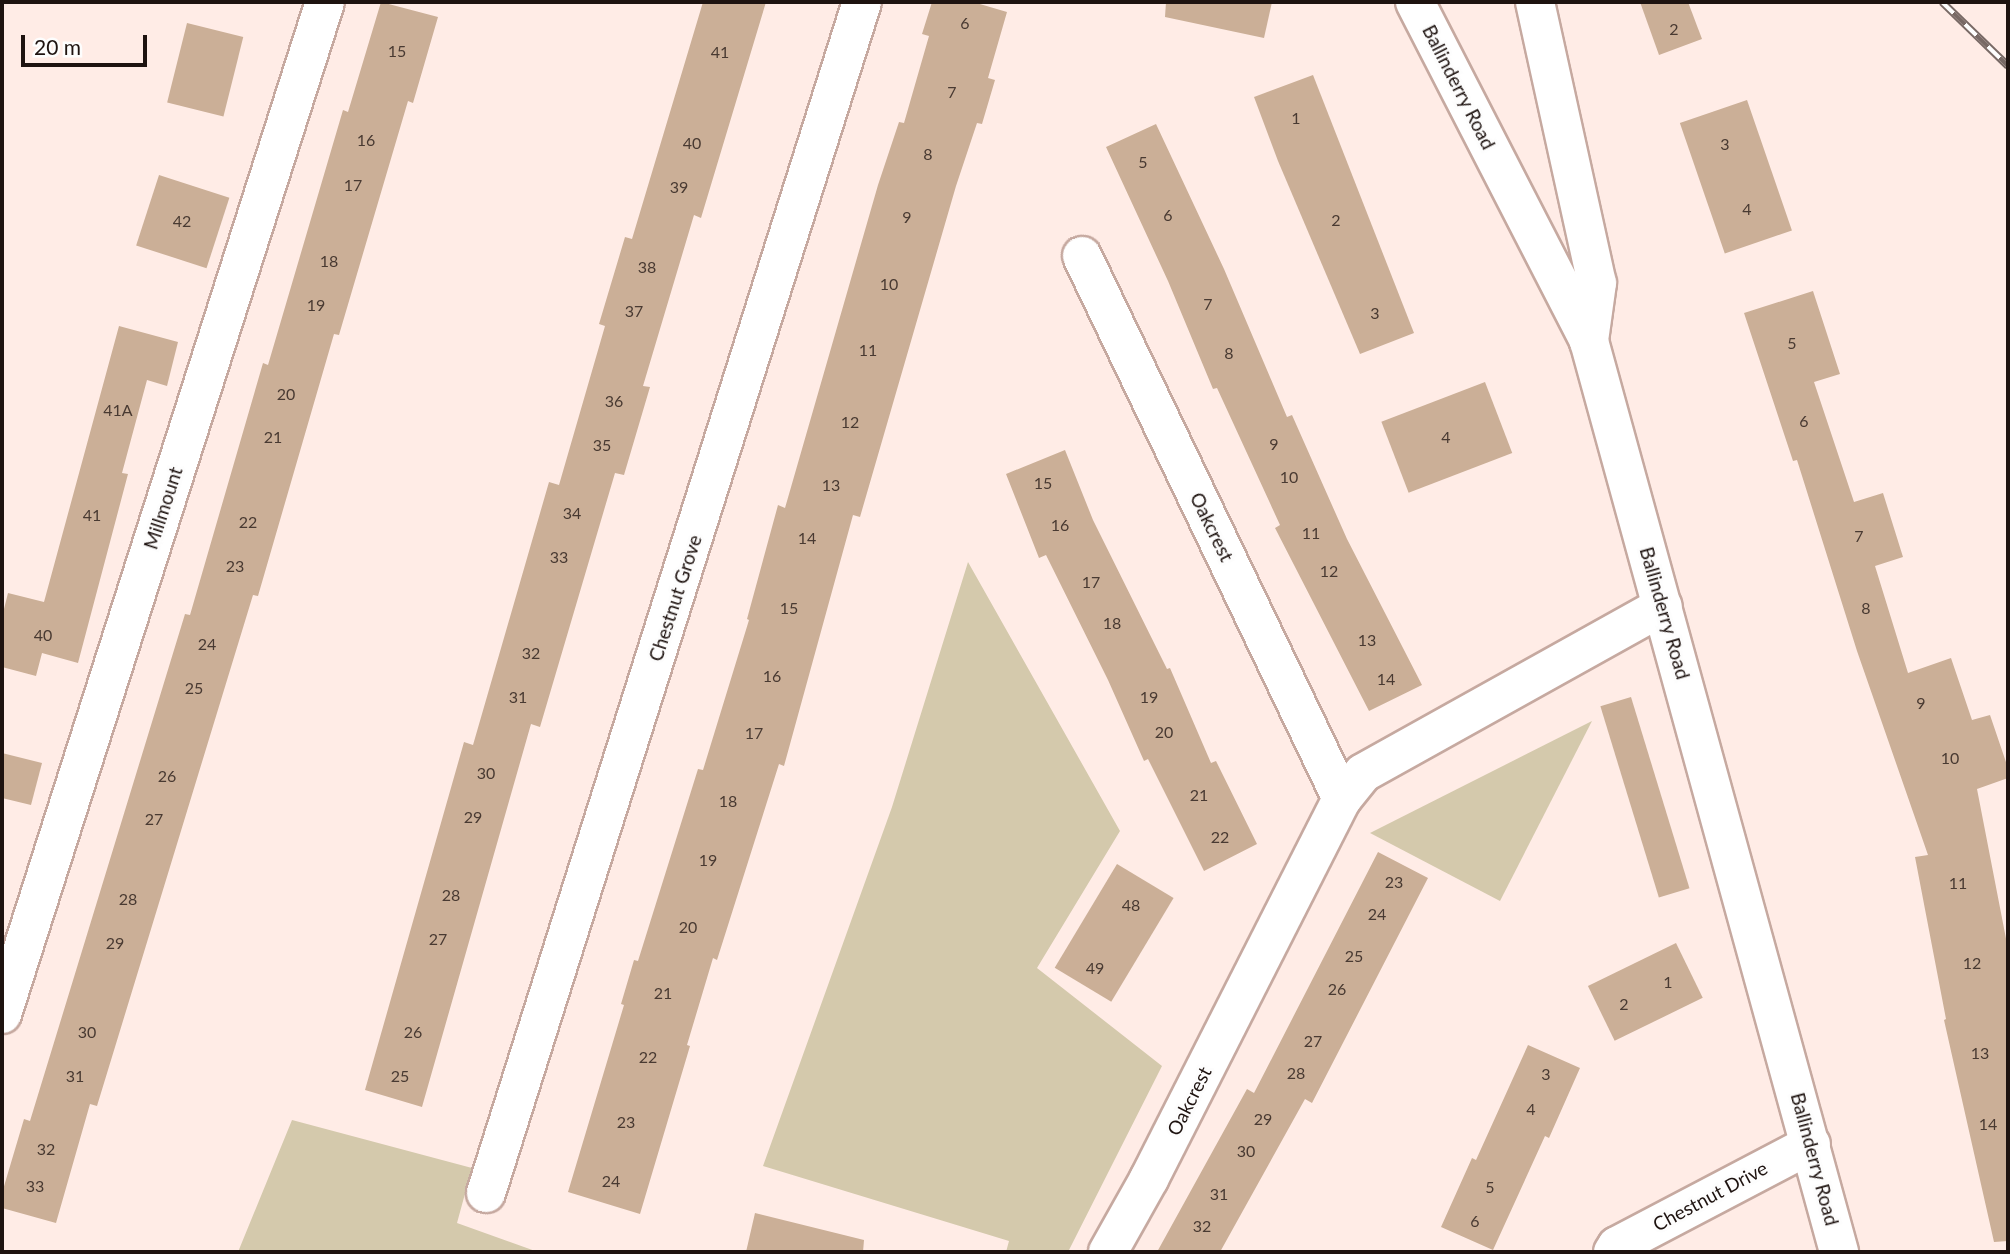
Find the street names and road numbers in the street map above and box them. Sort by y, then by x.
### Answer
street label: Ballinderry Road [1418,21,1500,153]
street label: Millmount [139,464,187,552]
street label: Oakcrest [1185,489,1239,565]
street label: Chestnut Grove [644,532,706,664]
street label: Ballinderry Road [1635,544,1695,682]
street label: Oakcrest [1162,1063,1216,1139]
street label: Ballinderry Road [1786,1090,1844,1228]
street label: Chestnut Drive [1649,1156,1771,1236]

